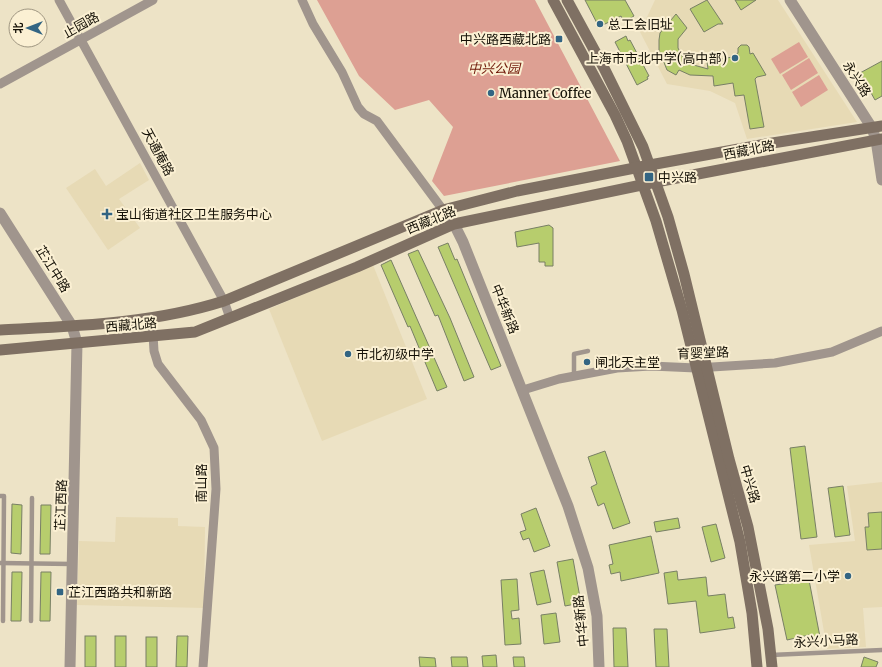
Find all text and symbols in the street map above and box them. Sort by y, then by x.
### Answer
north arrow [8,8,48,48]
street label: 止园路 [60,8,102,42]
place label: 总工会旧址 [608,16,673,33]
marker: 总工会旧址 [595,19,605,29]
text: 北 [11,23,25,34]
place label: 中兴路西藏北路 [460,31,551,48]
marker: 中兴路西藏北路 [554,34,564,44]
place label: 上海市市北中学(高中部) [586,50,727,67]
marker: 上海市市北中学(高中部) [730,53,740,63]
street label: 永兴路 [839,58,875,100]
park label: 中兴公园 [468,60,522,77]
place label: Manner Coffee [499,85,592,102]
marker: Manner Coffee [486,88,496,98]
street label: 天通庵路 [138,125,178,179]
street label: 西藏北路 [722,137,776,163]
place label: 中兴路 [658,169,697,186]
marker: 中兴路 [643,171,655,183]
street label: 西藏北路 [404,202,458,238]
place label: 宝山街道社区卫生服务中心 [116,206,272,223]
marker: 宝山街道社区卫生服务中心 [101,208,113,220]
street label: 芷江中路 [32,242,74,296]
street label: 中华新路 [487,282,523,336]
street label: 西藏北路 [104,314,158,336]
street label: 育婴堂路 [677,344,729,362]
place label: 市北初级中学 [356,346,434,363]
marker: 市北初级中学 [343,349,353,359]
place label: 闸北天主堂 [595,354,660,371]
marker: 闸北天主堂 [582,357,592,367]
street label: 南山路 [193,463,210,503]
street label: 中兴路 [736,463,764,505]
street label: 芷江西路 [52,479,70,531]
place label: 永兴路第二小学 [749,568,840,585]
marker: 永兴路第二小学 [843,571,853,581]
place label: 芷江西路共和新路 [68,584,172,601]
marker: 芷江西路共和新路 [55,587,65,597]
street label: 中华新路 [570,594,592,648]
street label: 永兴小马路 [793,631,859,651]

